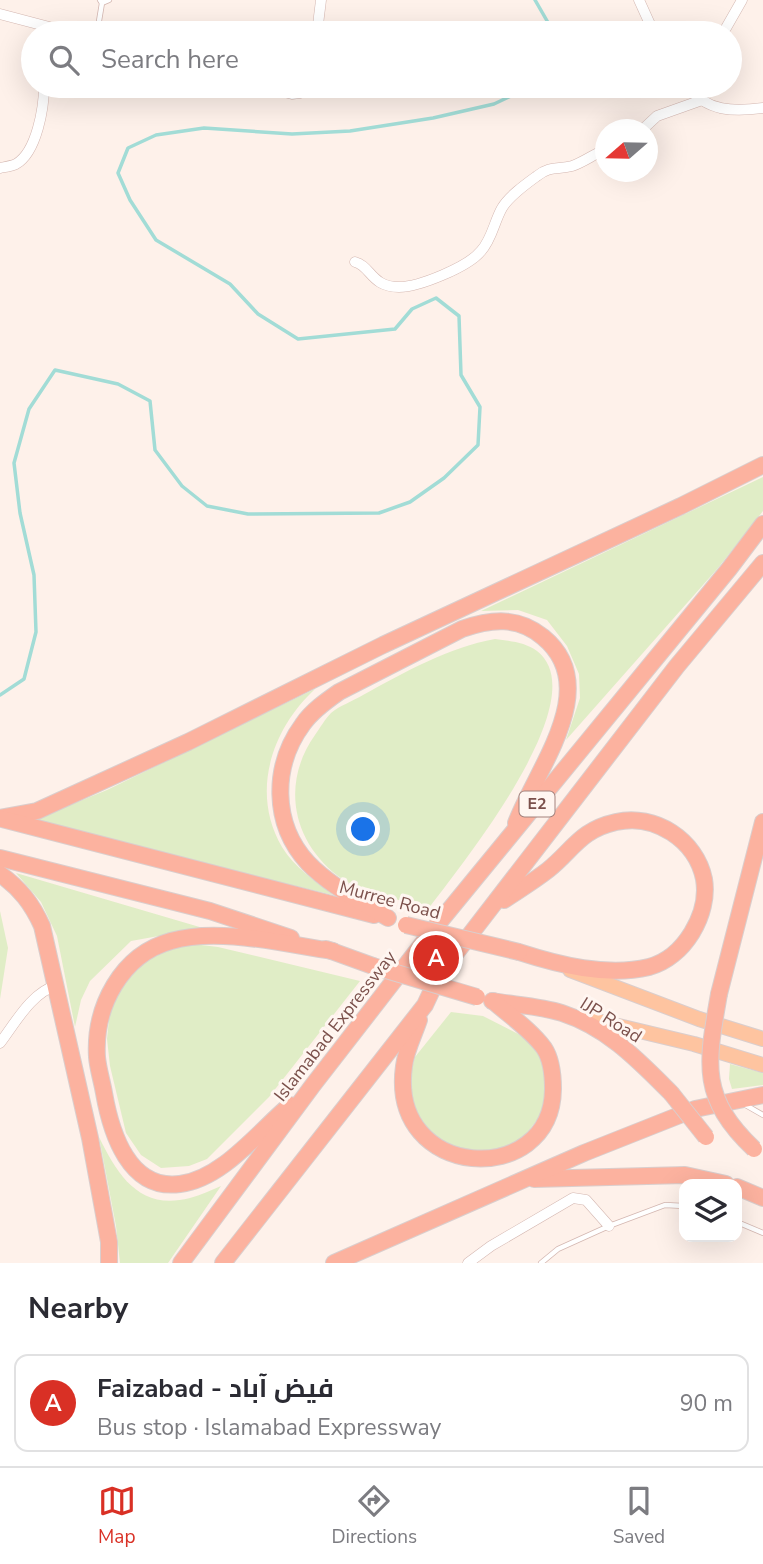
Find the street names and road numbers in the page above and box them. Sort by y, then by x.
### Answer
road number: E2 [520,792,554,817]
street label: Murree Road [337,875,443,925]
street label: Islamabad Expressway [268,945,402,1106]
street label: IJP Road [576,992,646,1048]

